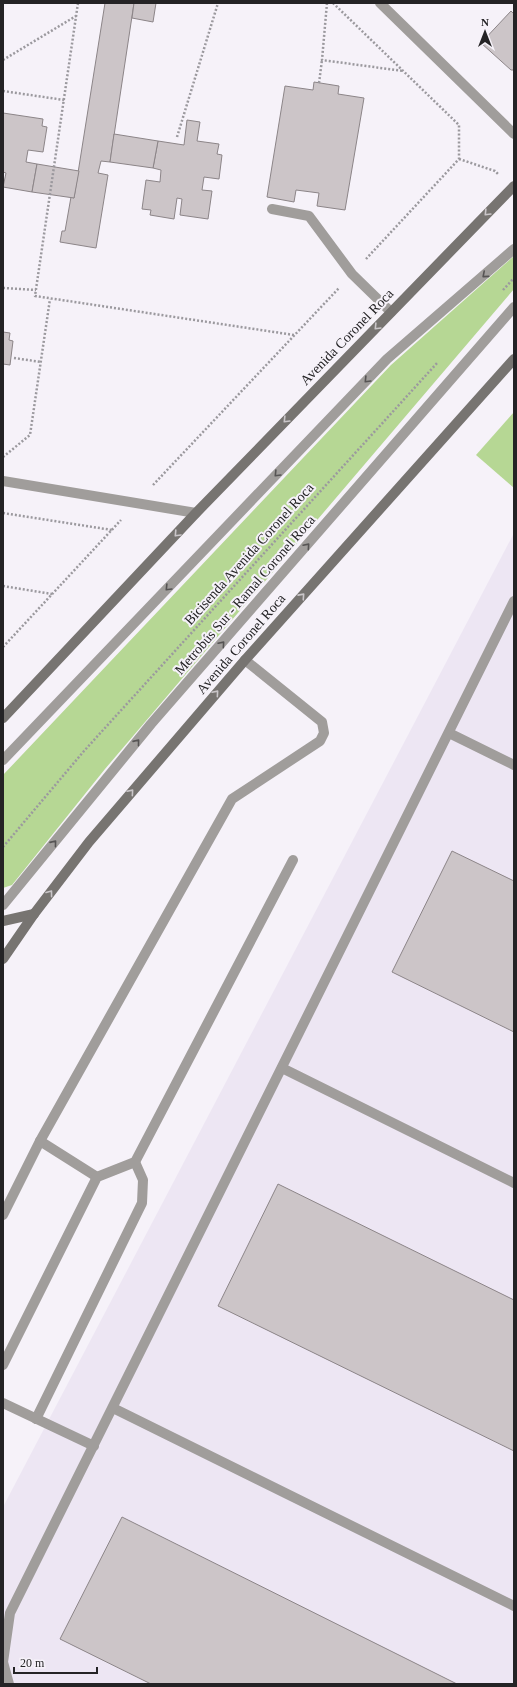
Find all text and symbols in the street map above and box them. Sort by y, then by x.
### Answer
north arrow [465,12,505,52]
text: N [481,16,489,28]
one-way arrow [485,209,492,216]
one-way arrow [482,270,489,277]
street label: Avenida Coronel Roca [297,285,397,388]
one-way arrow [374,322,382,330]
one-way arrow [364,375,372,383]
one-way arrow [283,415,291,423]
one-way arrow [274,469,282,477]
street label: Bicisenda Avenida Coronel Roca [181,480,317,628]
street label: Metrobús Sur - Ramal Coronel Roca [172,512,319,678]
one-way arrow [174,529,181,537]
one-way arrow [302,543,309,550]
one-way arrow [165,583,172,591]
street label: Avenida Coronel Roca [194,590,289,697]
one-way arrow [297,593,305,601]
one-way arrow [217,641,224,648]
one-way arrow [211,691,218,698]
one-way arrow [132,740,139,747]
one-way arrow [127,789,134,797]
one-way arrow [50,840,57,847]
one-way arrow [45,891,52,898]
scale bar [14,1649,97,1675]
text: 20 m [20,1656,45,1670]

